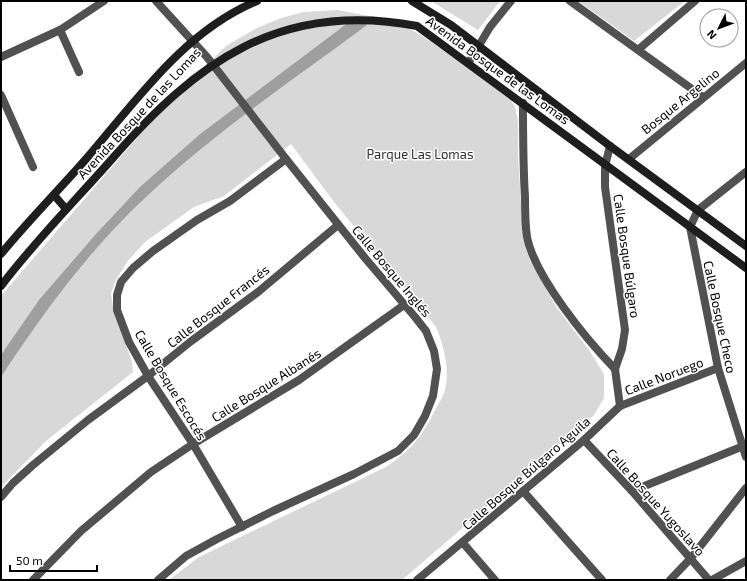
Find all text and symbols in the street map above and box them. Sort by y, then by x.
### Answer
north arrow [699,8,739,48]
street label: Avenida Bosque de las Lomas [423,12,573,128]
text: N [704,28,719,42]
street label: Avenida Bosque de las Lomas [74,44,204,182]
street label: Bosque Argelino [638,65,722,137]
park label: Parque Las Lomas [366,146,474,162]
street label: Calle Bosque Búlgaro [610,193,644,319]
street label: Calle Bosque Inglés [349,222,435,320]
street label: Calle Bosque Checo [700,259,740,375]
street label: Calle Bosque Francés [164,261,272,351]
street label: Calle Bosque Escocés [132,327,210,443]
street label: Calle Bosque Albanés [208,345,324,425]
street label: Calle Noruego [622,354,706,398]
street label: Calle Bosque Búlgaro Aguila [459,413,593,533]
street label: Calle Bosque Yugoslavo [604,445,708,559]
scale bar [10,547,97,573]
text: 50 m [16,553,43,567]

